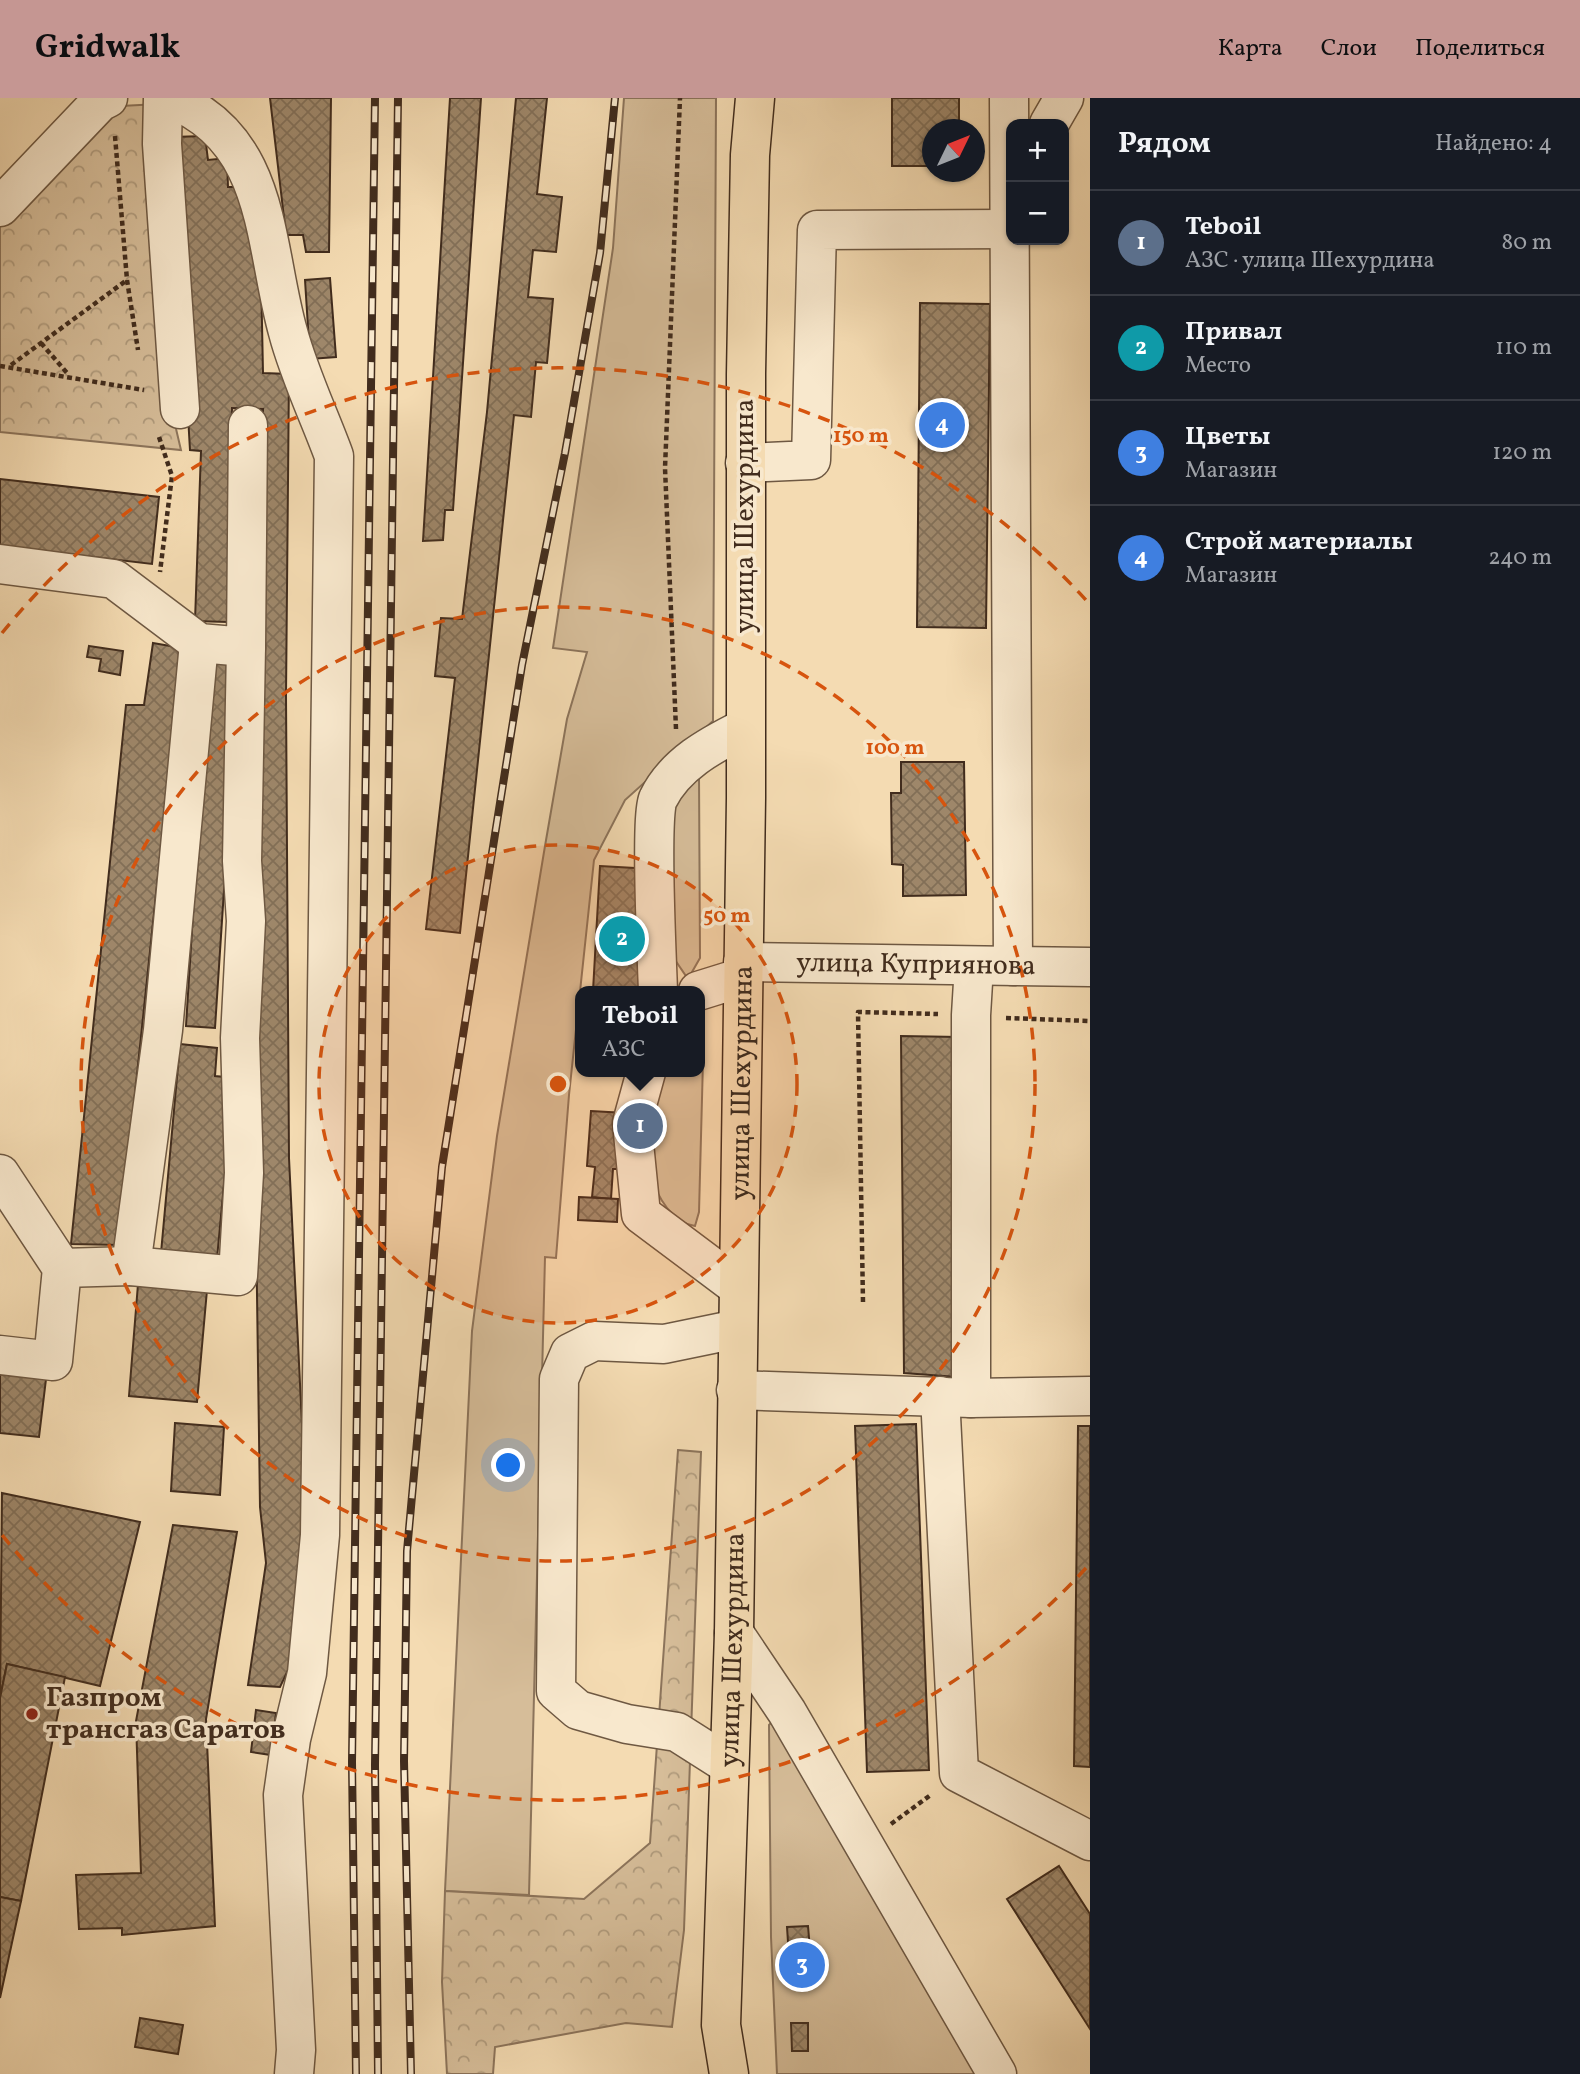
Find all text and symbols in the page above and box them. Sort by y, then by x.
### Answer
text: Gridwalk [35,26,180,72]
text: Карта [1218,32,1283,66]
text: Слои [1321,32,1377,66]
text: Поделиться [1415,32,1545,66]
north arrow [922,119,985,182]
map controls [1006,119,1069,245]
button: + [1006,119,1069,182]
text: Рядом [1118,123,1211,165]
text: Найдено: 4 [1435,128,1552,160]
button: − [1006,182,1069,245]
text: Teboil [1185,209,1261,245]
text: 1 [1136,227,1146,259]
text: 80 m [1502,227,1552,259]
text: АЗС · улица Шехурдина [1185,245,1435,277]
text: Привал [1185,314,1282,350]
text: 2 [1135,332,1147,364]
text: 110 m [1495,332,1552,364]
text: Место [1185,350,1251,382]
street label: улица Шехурдина [726,399,765,633]
pin: 4 [919,399,965,451]
text: Цветы [1185,419,1270,455]
text: 150 m [833,422,889,451]
text: 3 [1135,437,1147,469]
text: 120 m [1492,437,1552,469]
text: Магазин [1185,455,1277,487]
text: Строй материалы [1185,524,1413,560]
text: 4 [1134,542,1148,574]
text: 240 m [1488,542,1552,574]
text: Магазин [1185,560,1277,592]
text: 100 m [865,734,925,763]
text: 50 m [703,902,751,931]
pin: 2 [599,913,645,965]
street label: улица Куприянова [796,943,1036,986]
street label: улица Шехурдина [721,965,763,1201]
popup [575,986,705,1077]
text: Teboil [602,998,678,1034]
text: АЗС [602,1034,646,1066]
centre of rings [546,1072,570,1096]
pin: 1 [617,1100,663,1152]
your location [491,1448,525,1482]
street label: улица Шехурдина [710,1532,755,1768]
place label: Газпром трансгаз Саратов [46,1679,286,1750]
marker: Газпром трансгаз Саратов [24,1706,40,1722]
pin: 3 [779,1939,825,1991]

